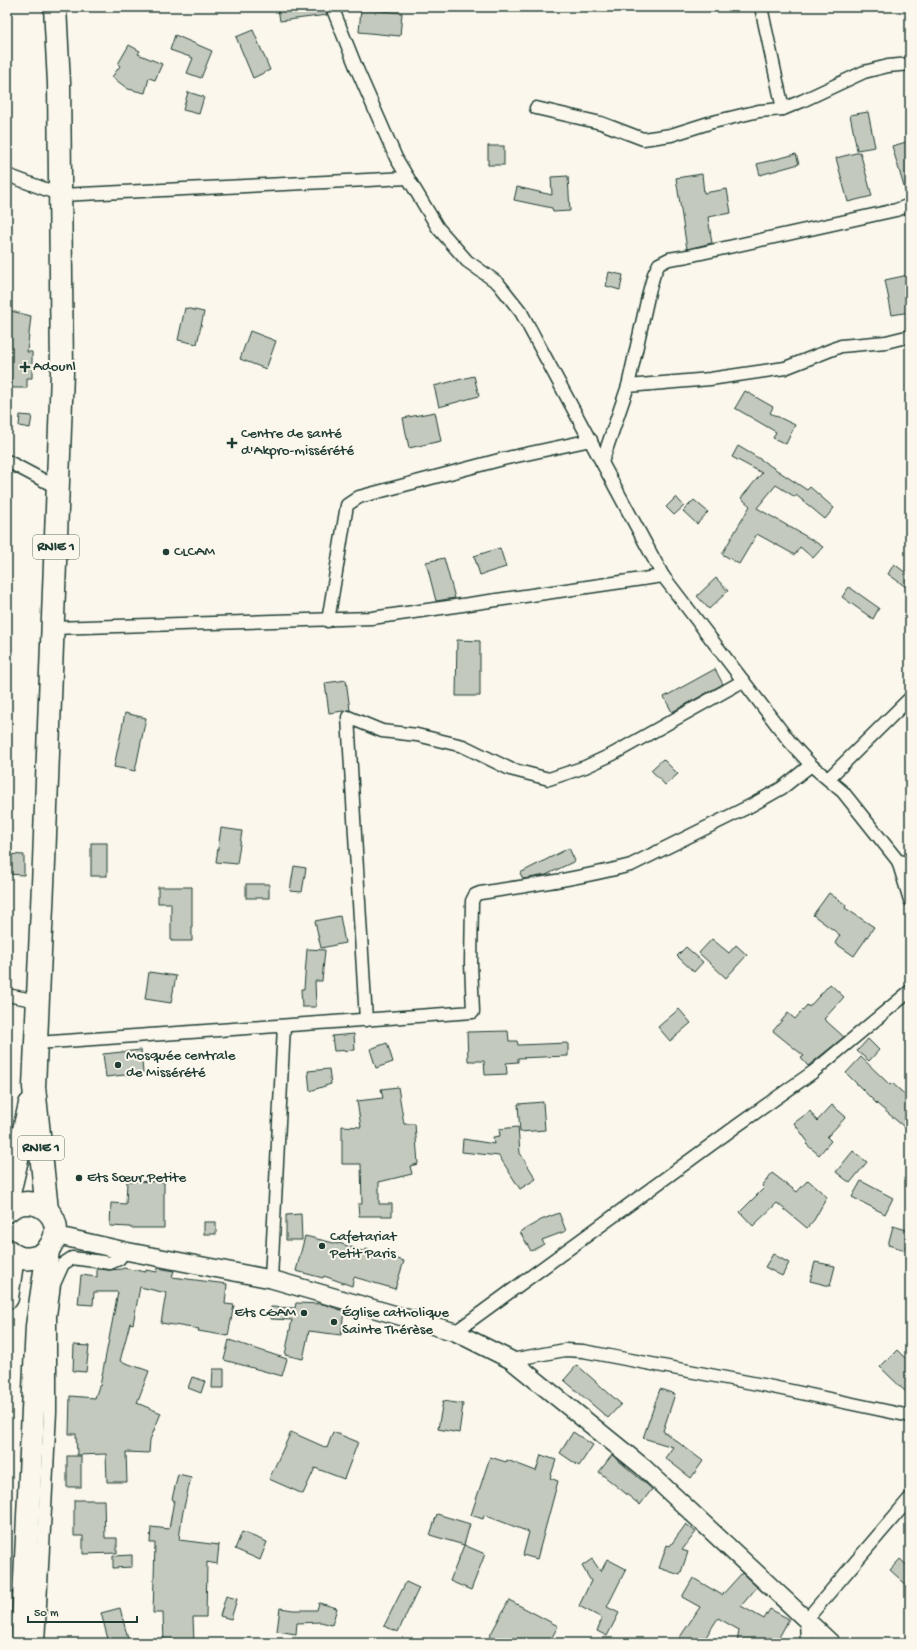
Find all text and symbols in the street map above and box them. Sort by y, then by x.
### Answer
place label: Adounl [33,358,76,376]
marker: Adounl [20,362,30,372]
place label: Centre de santé d'Akpro-missérété [241,425,354,460]
marker: Centre de santé d'Akpro-missérété [226,437,238,449]
road number: RNIE 1 [33,535,79,559]
place label: CLCAM [174,543,216,561]
marker: CLCAM [161,547,171,557]
place label: Mosquée centrale de Missérété [126,1047,236,1082]
marker: Mosquée centrale de Missérété [113,1060,123,1070]
road number: RNIE 1 [18,1136,64,1160]
place label: Ets Sœur Petite [87,1169,186,1187]
marker: Ets Sœur Petite [74,1173,84,1183]
place label: Cafetariat Petit Paris [329,1228,398,1263]
marker: Cafetariat Petit Paris [317,1241,327,1251]
place label: Ets CGAM [235,1304,297,1322]
place label: Église catholique Sainte Thérèse [342,1304,449,1339]
marker: Ets CGAM [299,1308,309,1318]
marker: Église catholique Sainte Thérèse [329,1317,339,1327]
scale bar [28,1598,137,1624]
text: 50 m [34,1607,59,1621]

